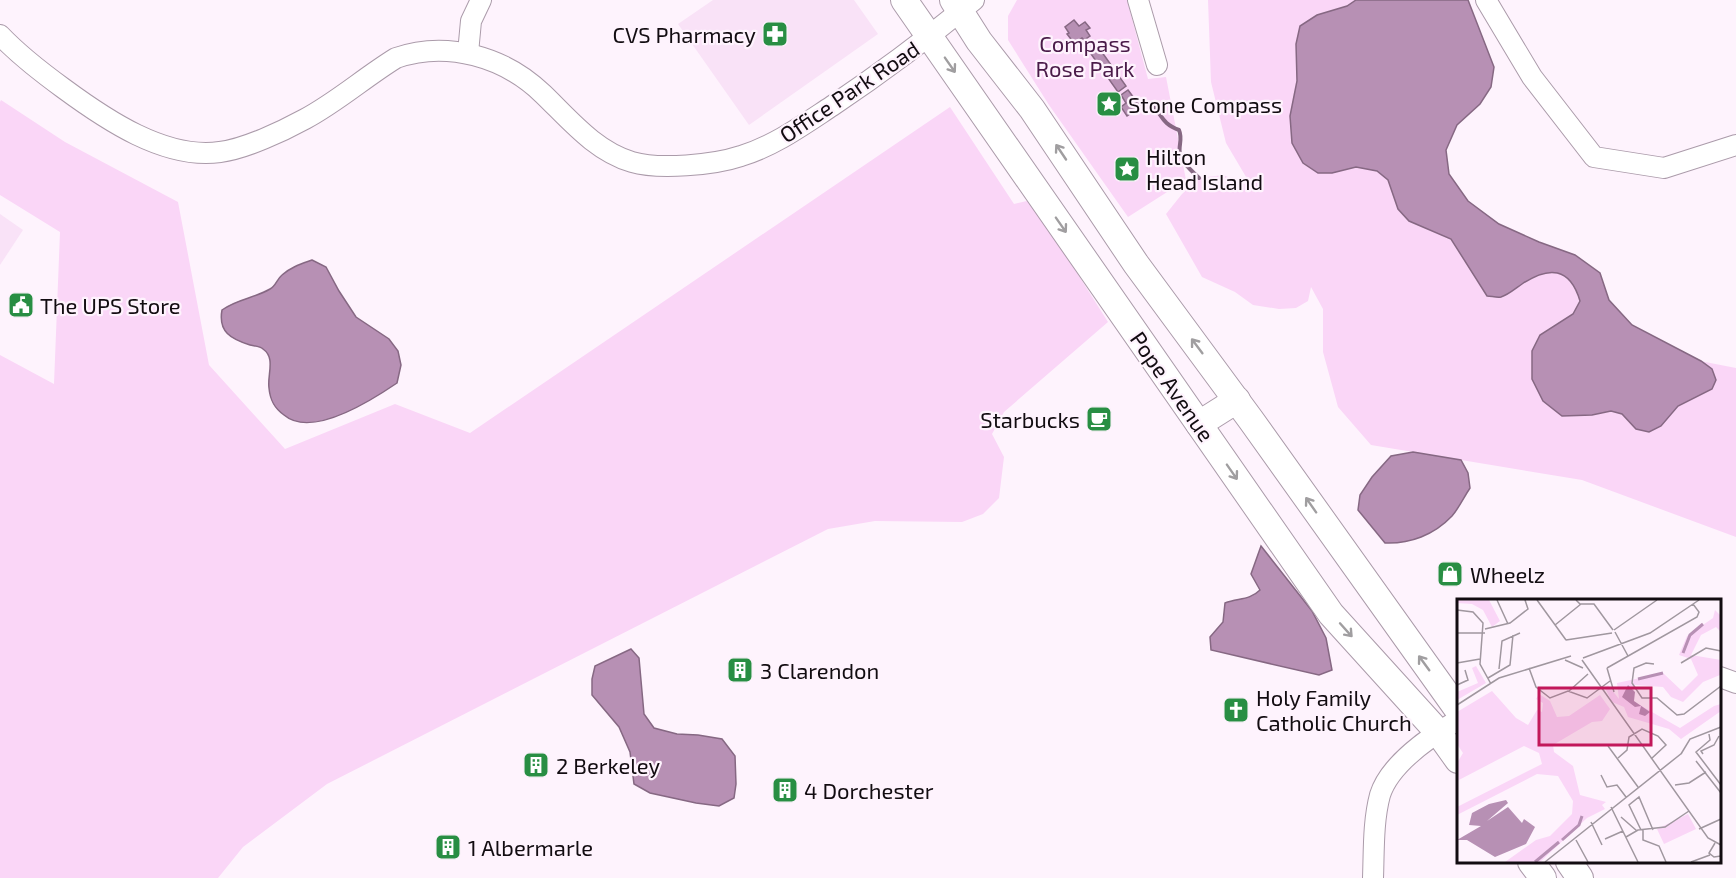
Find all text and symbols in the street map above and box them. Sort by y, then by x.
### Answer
pharmacy icon: CVS Pharmacy [760,19,790,49]
place label: CVS Pharmacy [612,21,756,47]
park label: Compass Rose Park [1036,30,1134,81]
street label: Office Park Road [774,35,924,147]
one-way arrow [944,56,956,73]
place icon: Stone Compass [1094,89,1124,119]
place label: Stone Compass [1128,91,1282,117]
place label: Hilton Head Island [1146,143,1263,194]
one-way arrow [1054,144,1067,161]
place icon: Hilton Head Island [1112,154,1142,184]
one-way arrow [1055,217,1067,233]
public building icon: The UPS Store [6,290,36,320]
place label: The UPS Store [40,292,181,318]
street label: Pope Avenue [1126,326,1220,446]
one-way arrow [1191,339,1203,355]
cafe icon: Starbucks [1084,404,1114,434]
place label: Starbucks [980,406,1080,432]
one-way arrow [1226,463,1238,479]
one-way arrow [1305,497,1317,513]
shop icon: Wheelz [1435,559,1465,589]
place label: Wheelz [1470,561,1545,587]
inset map [1457,599,1721,863]
one-way arrow [1339,622,1353,637]
building icon: 3 Clarendon [725,655,755,685]
one-way arrow [1418,655,1430,671]
place label: 3 Clarendon [760,657,879,683]
place label: Holy Family Catholic Church [1256,684,1412,735]
church icon: Holy Family Catholic Church [1221,695,1251,725]
building icon: 2 Berkeley [521,750,551,780]
place label: 2 Berkeley [556,752,661,778]
building icon: 4 Dorchester [770,775,800,805]
place label: 4 Dorchester [804,777,934,803]
building icon: 1 Albermarle [433,832,463,862]
place label: 1 Albermarle [468,834,593,860]

